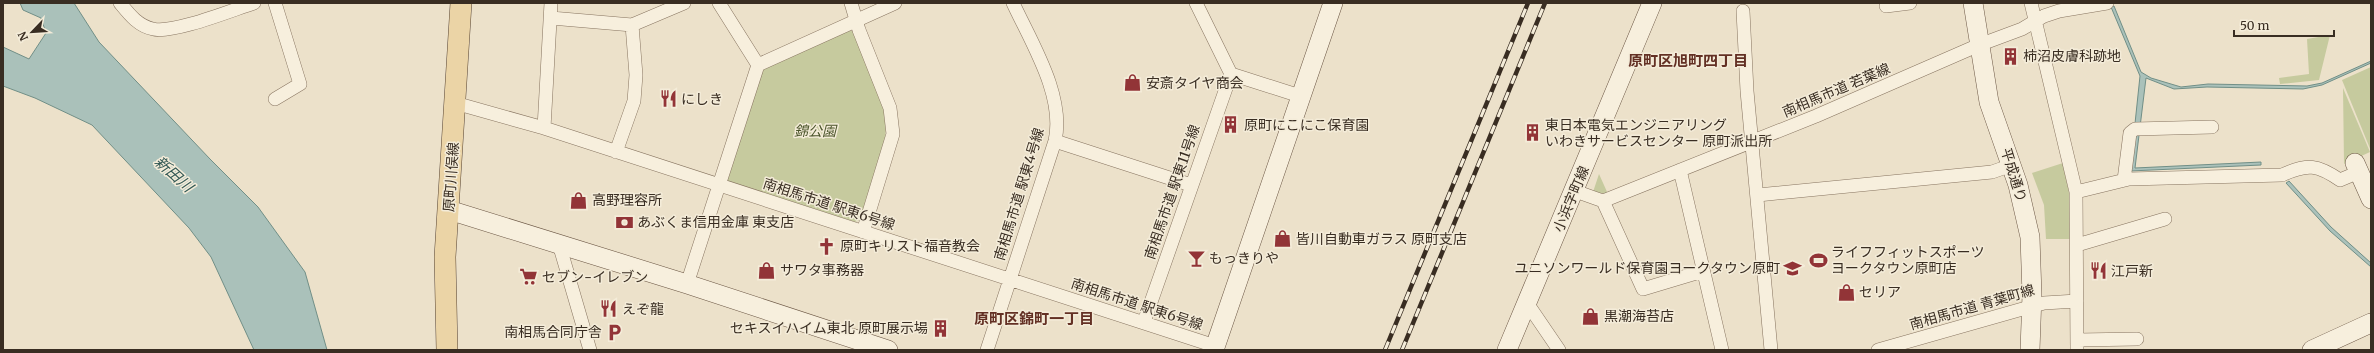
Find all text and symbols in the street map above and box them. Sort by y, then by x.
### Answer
north arrow [12,12,52,52]
scale bar [2234,12,2334,38]
text: 50 m [2240,18,2269,33]
text: N [15,29,31,43]
building icon: 柿沼皮膚科跡地 [2000,46,2020,66]
place label: 柿沼皮膚科跡地 [2023,47,2121,65]
district label: 原町区旭町四丁目 [1628,51,1748,70]
street label: 南相馬市道 若葉線 [1779,59,1893,121]
shop icon: 安斎タイヤ商会 [1123,73,1143,93]
place label: 安斎タイヤ商会 [1146,74,1244,92]
restaurant icon: にしき [658,89,678,109]
place label: にしき [681,90,723,108]
building icon: 原町にこにこ保育園 [1221,115,1241,135]
place label: 原町にこにこ保育園 [1244,116,1369,134]
place label: 東日本電気エンジニアリング いわきサービスセンター 原町派出所 [1545,116,1772,150]
park label: 錦公園 [794,122,838,140]
street label: 南相馬市道 駅東11号線 [1140,122,1204,262]
building icon: 東日本電気エンジニアリング いわきサービスセンター 原町派出所 [1522,123,1542,143]
street label: 南相馬市道 駅東4号線 [990,125,1048,263]
street label: 原町川俣線 [440,141,462,213]
street label: 平成通り [1997,146,2031,204]
water label: 新田川 [151,152,199,197]
street label: 小浜字町線 [1549,163,1593,235]
street label: 南相馬市道 駅東6号線 [761,174,897,234]
shop icon: 高野理容所 [569,190,589,210]
place label: 高野理容所 [592,191,662,209]
bank icon: あぶくま信用金庫 東支店 [614,212,634,232]
place label: あぶくま信用金庫 東支店 [637,213,794,231]
shop icon: 皆川自動車ガラス 原町支店 [1273,229,1293,249]
place label: 皆川自動車ガラス 原町支店 [1296,230,1467,248]
church icon: 原町キリスト福音教会 [817,236,837,256]
place label: 原町キリスト福音教会 [840,237,980,255]
place label: ライフフィットスポーツ ヨークタウン原町店 [1831,243,1984,277]
bar icon: もっきりや [1186,248,1206,268]
place label: もっきりや [1209,249,1279,267]
sports icon: ライフフィットスポーツ ヨークタウン原町店 [1808,250,1828,270]
school or university icon: ユニソンワールド保育園ヨークタウン原町 [1783,258,1803,278]
place label: ユニソンワールド保育園ヨークタウン原町 [1515,259,1780,277]
shop icon: サワタ事務器 [757,260,777,280]
place label: サワタ事務器 [780,261,864,279]
restaurant icon: 江戸新 [2088,261,2108,281]
place label: 江戸新 [2111,262,2153,280]
supermarket icon: セブン-イレブン [519,267,539,287]
place label: セブン-イレブン [542,268,648,286]
street label: 南相馬市道 駅東6号線 [1069,274,1205,334]
street label: 南相馬市道 青葉町線 [1907,281,2037,333]
shop icon: セリア [1836,282,1856,302]
place label: セリア [1859,283,1901,301]
restaurant icon: えぞ龍 [599,299,619,319]
place label: えぞ龍 [622,300,664,318]
shop icon: 黒潮海苔店 [1581,306,1601,326]
place label: 黒潮海苔店 [1604,307,1674,325]
district label: 原町区錦町一丁目 [974,309,1094,328]
building icon: セキスイハイム東北 原町展示場 [931,318,951,338]
place label: セキスイハイム東北 原町展示場 [730,319,928,337]
parking icon: 南相馬合同庁舎 [605,322,625,342]
place label: 南相馬合同庁舎 [504,323,602,341]

